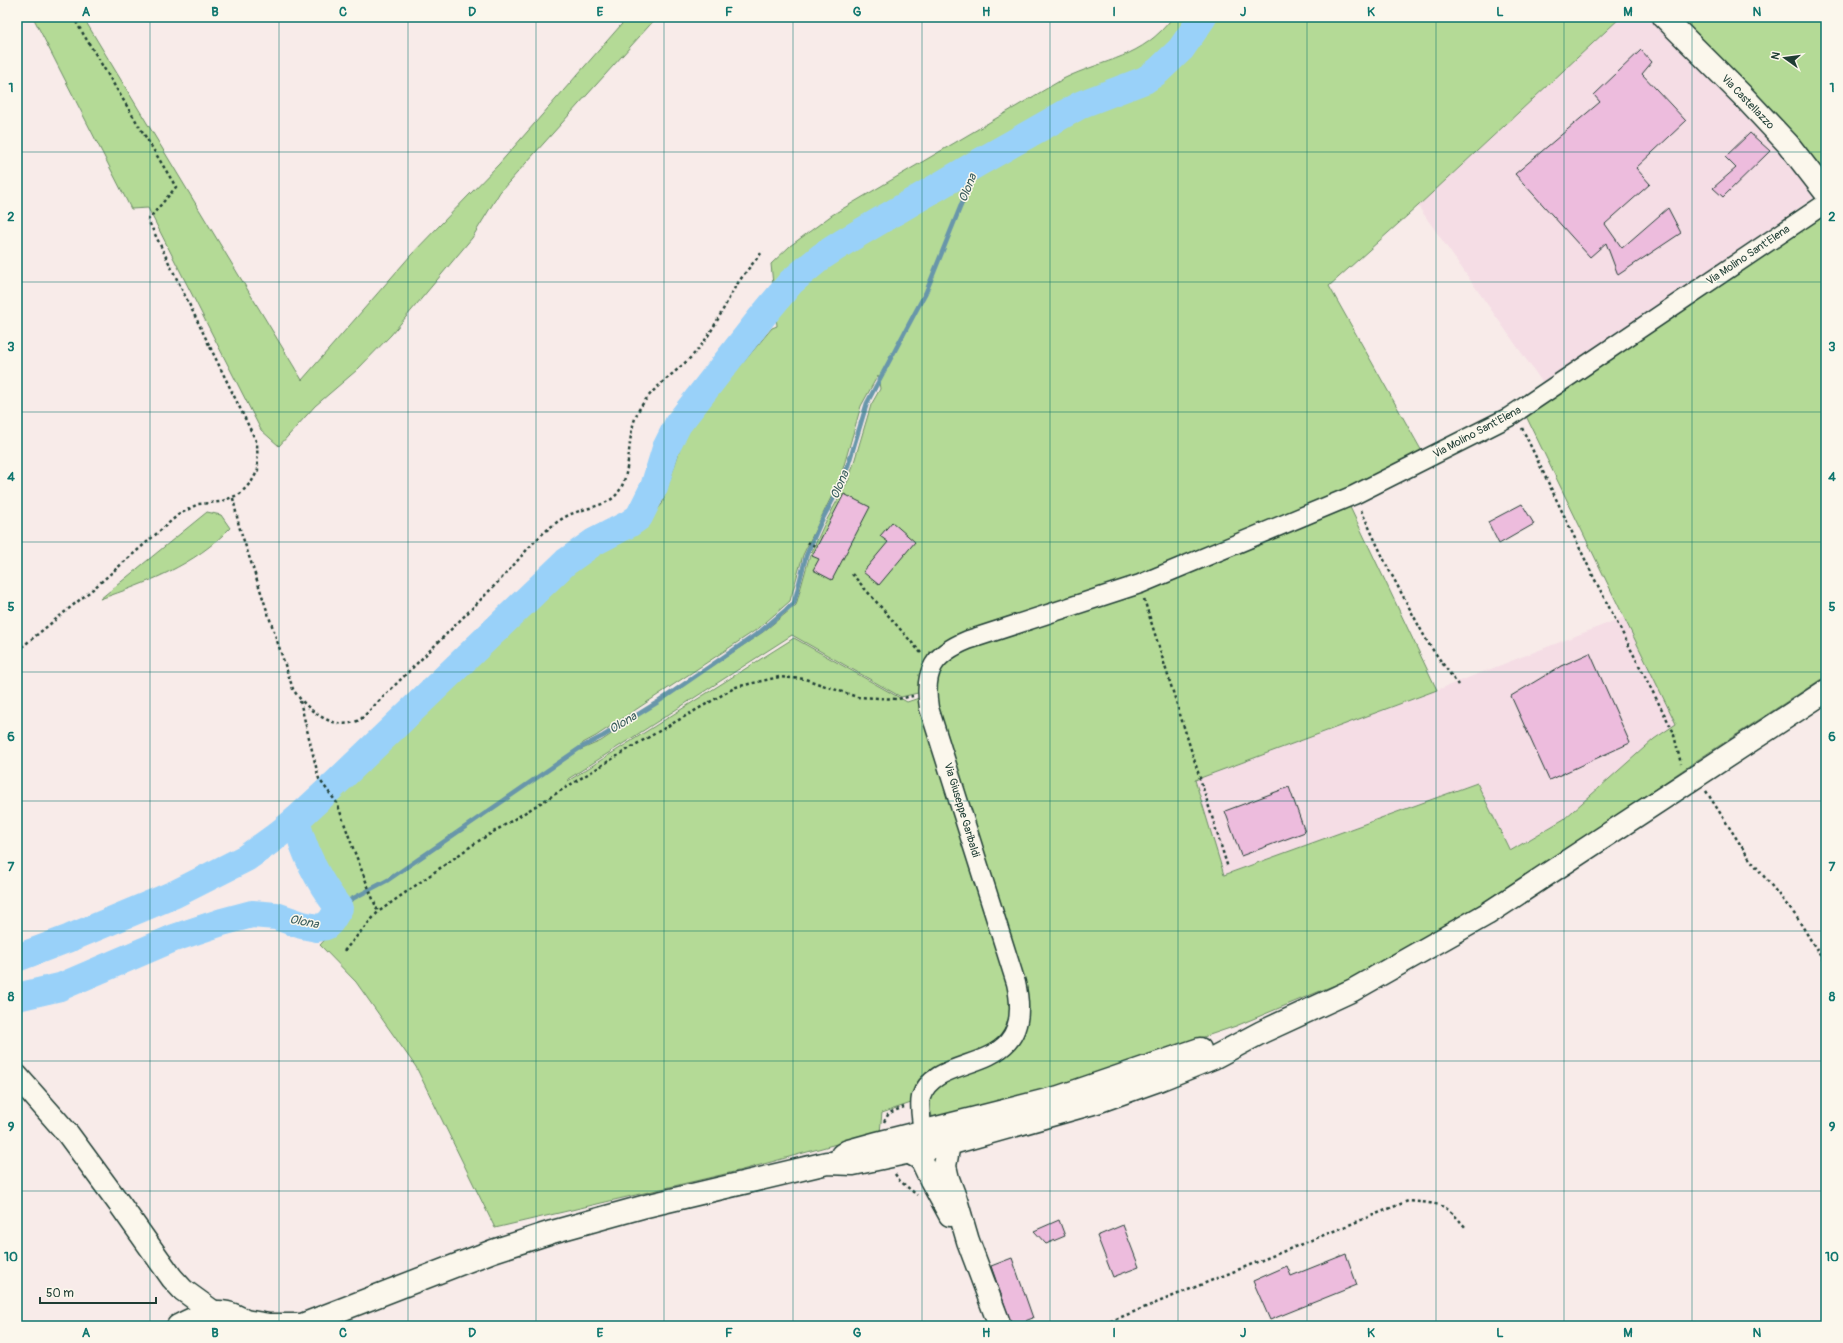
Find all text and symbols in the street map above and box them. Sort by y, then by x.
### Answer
text: A [82,4,91,20]
text: B [211,4,219,20]
text: C [339,4,347,20]
text: D [468,4,476,20]
text: E [597,4,604,20]
text: F [725,4,733,20]
text: G [853,4,862,20]
text: H [982,4,990,20]
text: I [1112,4,1116,20]
text: J [1240,4,1246,20]
text: K [1367,4,1375,20]
text: L [1496,4,1504,20]
text: M [1623,4,1633,20]
text: N [1753,4,1762,20]
north arrow [1765,38,1805,78]
text: N [1769,50,1783,61]
street label: Via Castellazzo [1719,72,1777,132]
text: 1 [8,80,14,96]
text: 1 [1829,80,1835,96]
water label: Olona [956,170,981,204]
text: 2 [7,209,15,225]
text: 2 [1828,209,1836,225]
street label: Via Molino Sant'Elena [1704,222,1792,288]
text: 3 [7,339,15,355]
text: 3 [1828,339,1836,355]
street label: Via Molino Sant'Elena [1431,403,1523,461]
water label: Olona [827,467,853,501]
text: 4 [7,469,15,485]
text: 4 [1828,469,1836,485]
text: 5 [7,599,15,615]
text: 5 [1828,599,1836,615]
water label: Olona [607,708,641,737]
text: 6 [7,729,15,745]
text: 6 [1828,729,1836,745]
street label: Via Giuseppe Garibaldi [941,761,983,859]
text: 7 [8,859,15,875]
text: 7 [1829,859,1836,875]
water label: Olona [288,912,321,932]
text: 8 [8,989,15,1005]
text: 8 [1829,989,1836,1005]
text: 9 [8,1119,15,1135]
text: 9 [1829,1119,1836,1135]
text: 10 [4,1249,18,1265]
text: 10 [1825,1249,1839,1265]
scale bar [40,1279,156,1305]
text: 50 m [46,1286,74,1301]
text: A [82,1325,91,1341]
text: B [211,1325,219,1341]
text: C [339,1325,347,1341]
text: D [468,1325,476,1341]
text: E [597,1325,604,1341]
text: F [725,1325,733,1341]
text: G [853,1325,862,1341]
text: H [982,1325,990,1341]
text: I [1112,1325,1116,1341]
text: J [1240,1325,1246,1341]
text: K [1367,1325,1375,1341]
text: L [1496,1325,1504,1341]
text: M [1623,1325,1633,1341]
text: N [1753,1325,1762,1341]

